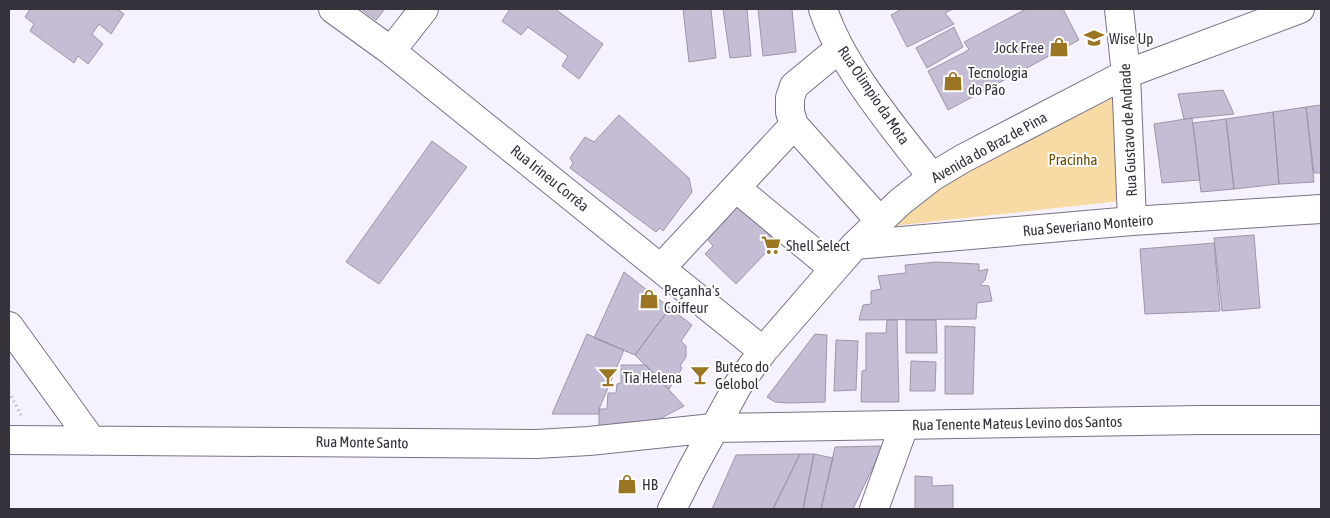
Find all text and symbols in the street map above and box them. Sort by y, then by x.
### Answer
school or university icon: Wise Up [1083,27,1105,49]
place label: Wise Up [1109,30,1153,47]
shop icon: Jock Free [1048,36,1070,58]
place label: Jock Free [994,39,1044,56]
street label: Rua Olimpio da Mota [835,43,913,147]
street label: Rua Gustavo de Andrade [1116,63,1140,197]
place label: Tecnologia do Pão [968,64,1028,98]
shop icon: Tecnologia do Pão [942,70,964,92]
street label: Avenida do Braz de Pina [928,108,1050,186]
street label: Rua Irineu Corrêa [508,141,592,215]
park label: Pracinha [1049,151,1098,168]
street label: Rua Severiano Monteiro [1022,211,1154,239]
supermarket icon: Shell Select [760,234,782,256]
place label: Shell Select [786,237,850,254]
place label: Peçanha's Coiffeur [664,282,720,316]
shop icon: Peçanha's Coiffeur [638,288,660,310]
place label: Buteco do Gelobol [715,358,769,392]
bar icon: Buteco do Gelobol [689,364,711,386]
bar icon: Tia Helena [597,366,619,388]
place label: Tia Helena [623,369,682,386]
street label: Rua Tenente Mateus Levino dos Santos [912,413,1122,433]
street label: Rua Monte Santo [315,433,409,451]
shop icon: HB [616,473,638,495]
place label: HB [642,476,658,493]

